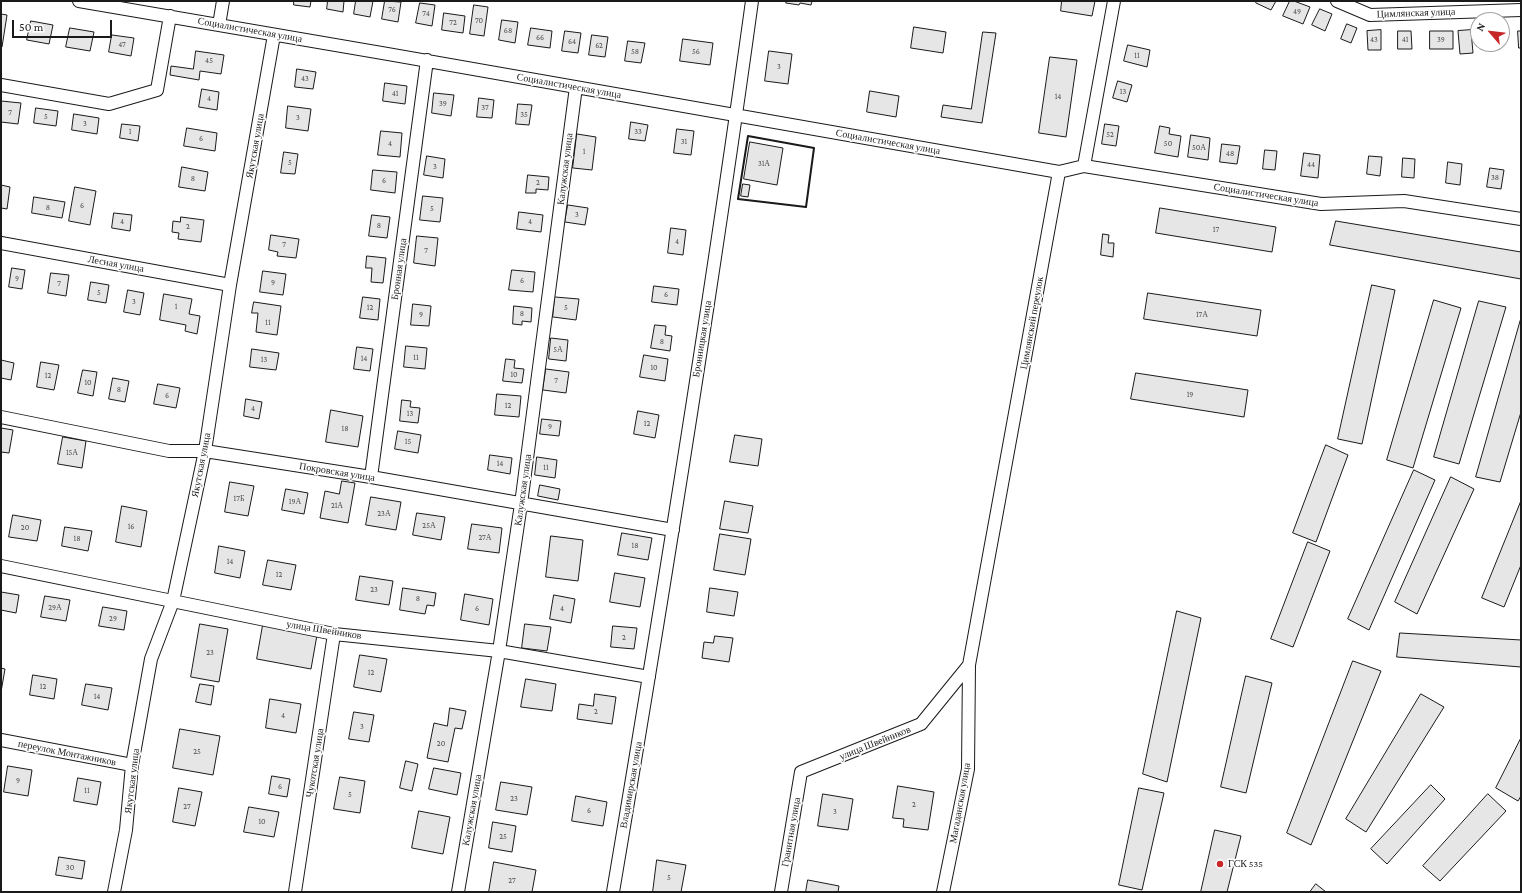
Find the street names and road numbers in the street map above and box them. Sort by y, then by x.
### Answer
street label: Цимлянская улица [1377,6,1455,20]
street label: Социалистическая улица [197,15,303,45]
street label: Социалистическая улица [516,71,622,101]
street label: Якутская улица [243,113,267,179]
street label: Социалистическая улица [835,127,941,157]
street label: Калужская улица [555,132,575,206]
street label: Социалистическая улица [1213,181,1319,209]
street label: Бронная улица [389,237,409,301]
street label: Лесная улица [87,253,145,275]
street label: Цимлянский переулок [1018,276,1046,370]
street label: Бронницкая улица [690,300,714,378]
street label: Якутская улица [189,432,213,498]
street label: Калужская улица [512,453,534,527]
street label: Покровская улица [298,460,376,484]
street label: улица Швейников [286,618,362,642]
street label: улица Швейников [838,723,912,763]
street label: Чукотская улица [304,728,326,798]
street label: переулок Монтажников [17,738,117,768]
street label: Владимирская улица [617,741,645,829]
street label: Якутская улица [122,748,142,814]
street label: Магаданская улица [947,762,973,844]
street label: Калужская улица [460,773,484,847]
street label: Гранитная улица [779,796,803,868]

